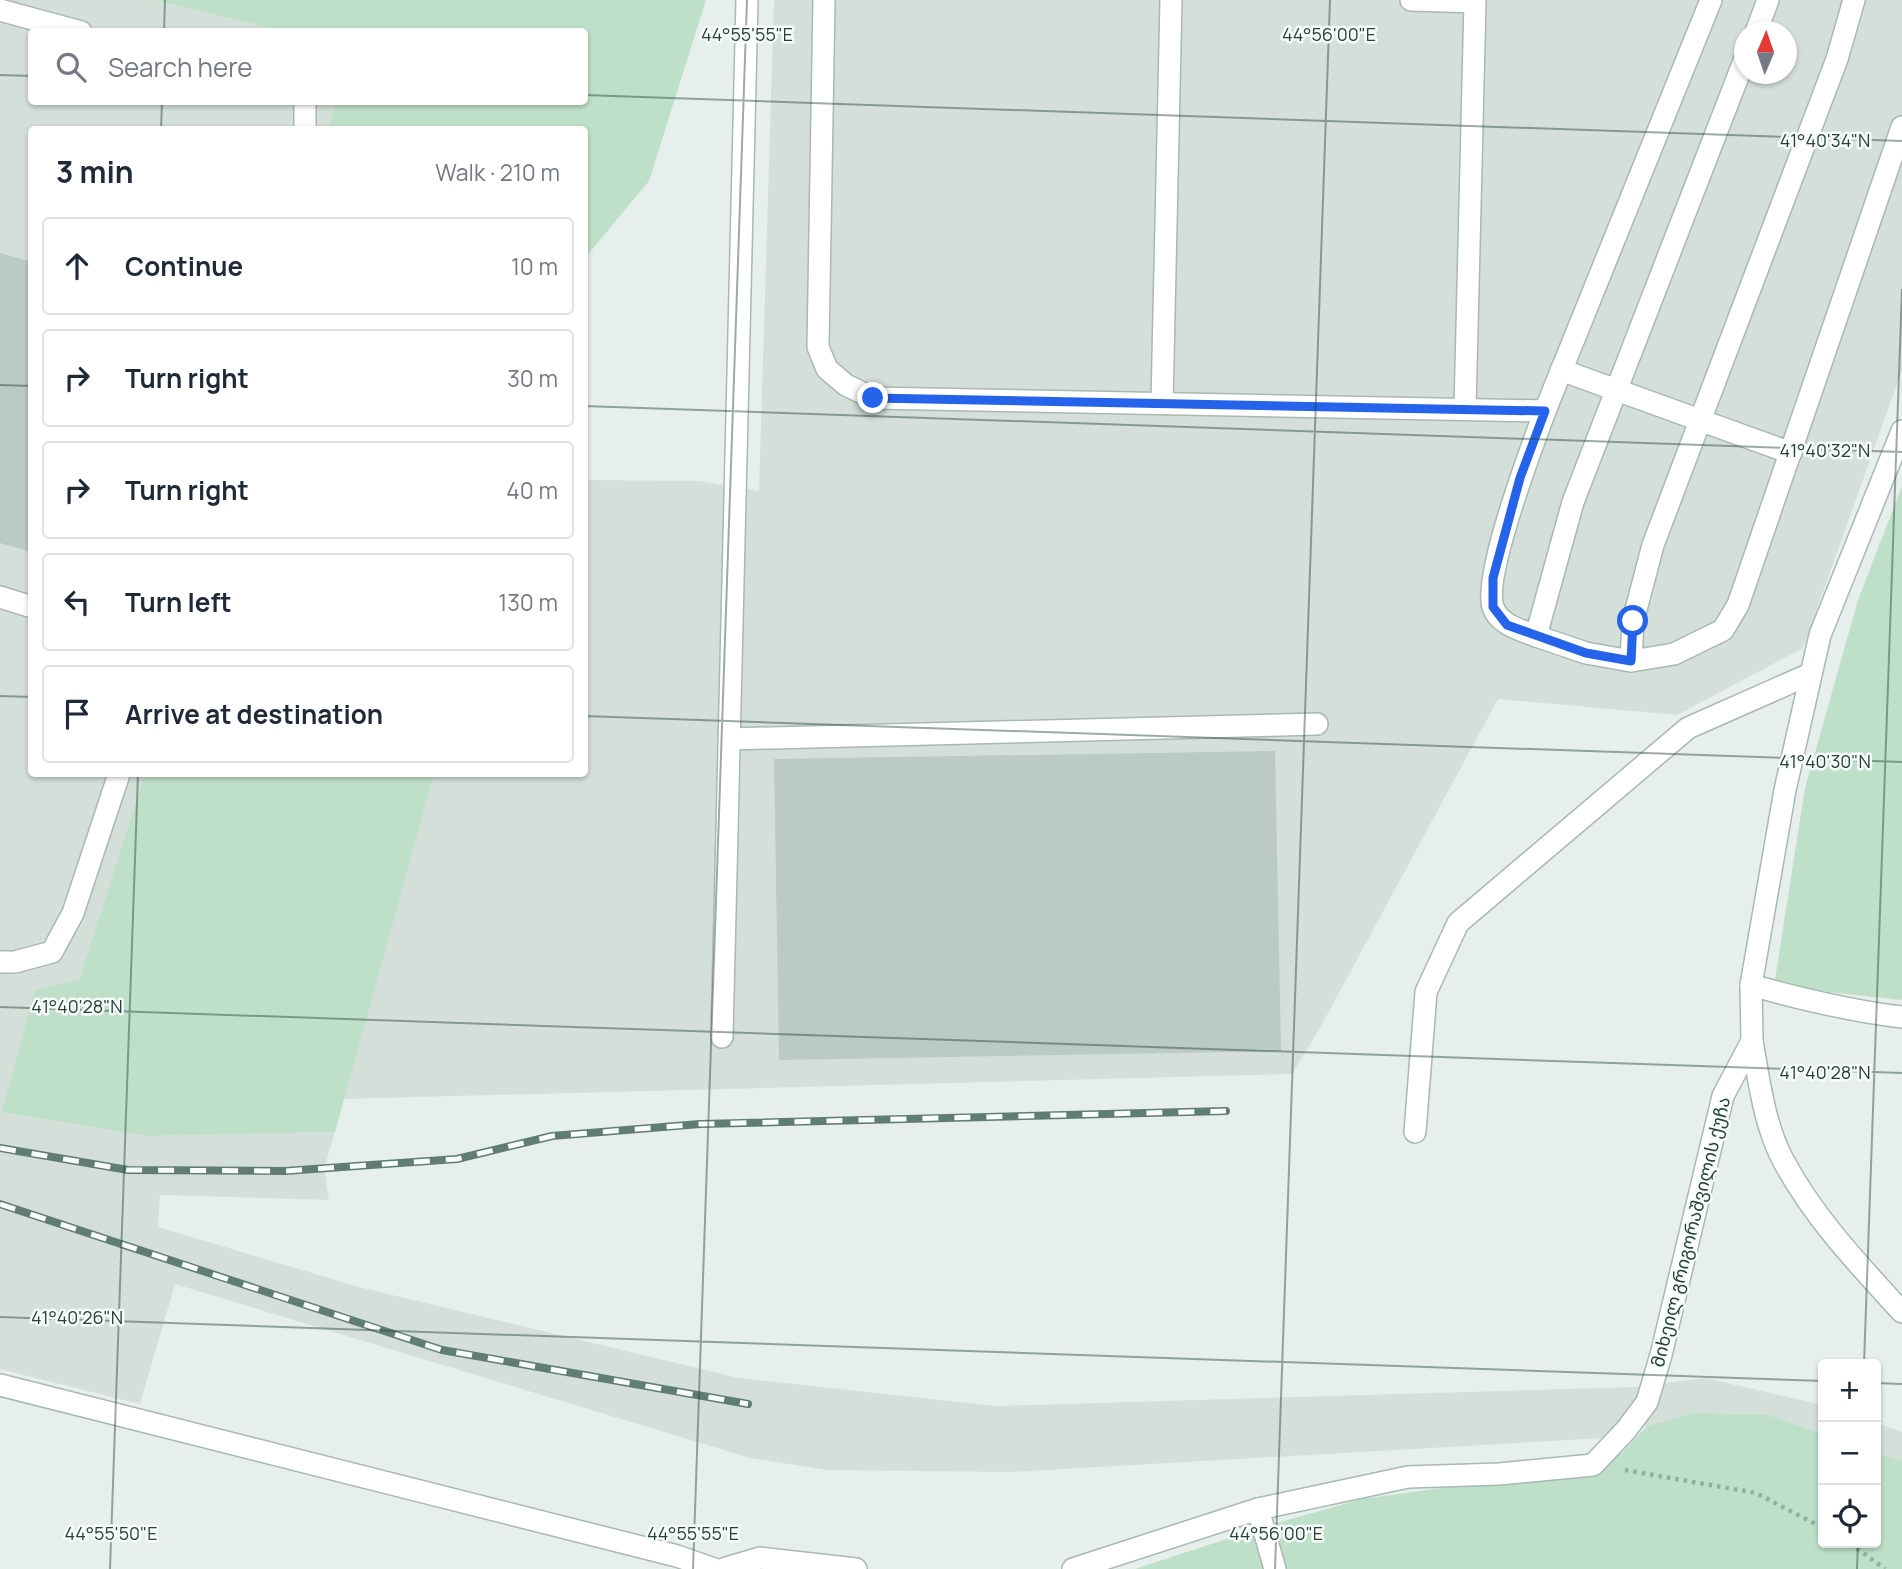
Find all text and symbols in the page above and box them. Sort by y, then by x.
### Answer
north arrow [1734,21,1797,84]
text: 44°55'55"E [701,22,793,46]
text: 44°56'00"E [1282,22,1376,46]
search box [28,28,588,105]
icon: search [52,48,90,86]
text: Search here [108,49,253,85]
text: 41°40'34"N [1780,128,1870,152]
text: 3 min [56,151,134,192]
text: Walk · 210 m [435,156,560,188]
icon: ahead [58,247,96,285]
text: Continue [125,248,243,284]
text: 10 m [511,250,558,282]
icon: right [58,359,96,397]
text: Turn right [125,360,249,396]
text: 30 m [507,362,558,394]
route end [857,382,888,413]
text: 41°40'32"N [1780,438,1870,462]
icon: right [58,471,96,509]
text: Turn right [125,472,249,508]
text: 40 m [506,474,558,506]
icon: left [58,583,96,621]
text: Turn left [125,584,232,620]
text: 130 m [498,586,558,618]
route start [1617,605,1648,636]
icon: arrive [58,695,96,733]
text: Arrive at destination [125,696,383,732]
text: 41°40'30"N [1779,749,1871,773]
text: 41°40'28"N [31,994,123,1018]
text: 41°40'28"N [1779,1060,1871,1084]
street label: მიხეილ გრიგორაშვილის ქუჩა [1645,1094,1735,1369]
text: 41°40'26"N [31,1305,123,1329]
map controls [1818,1359,1881,1548]
button: + [1818,1359,1881,1422]
button: − [1818,1422,1881,1485]
button: locate [1818,1485,1881,1548]
text: 44°55'50"E [65,1521,157,1545]
text: 44°55'55"E [647,1521,739,1545]
text: 44°56'00"E [1229,1521,1323,1545]

